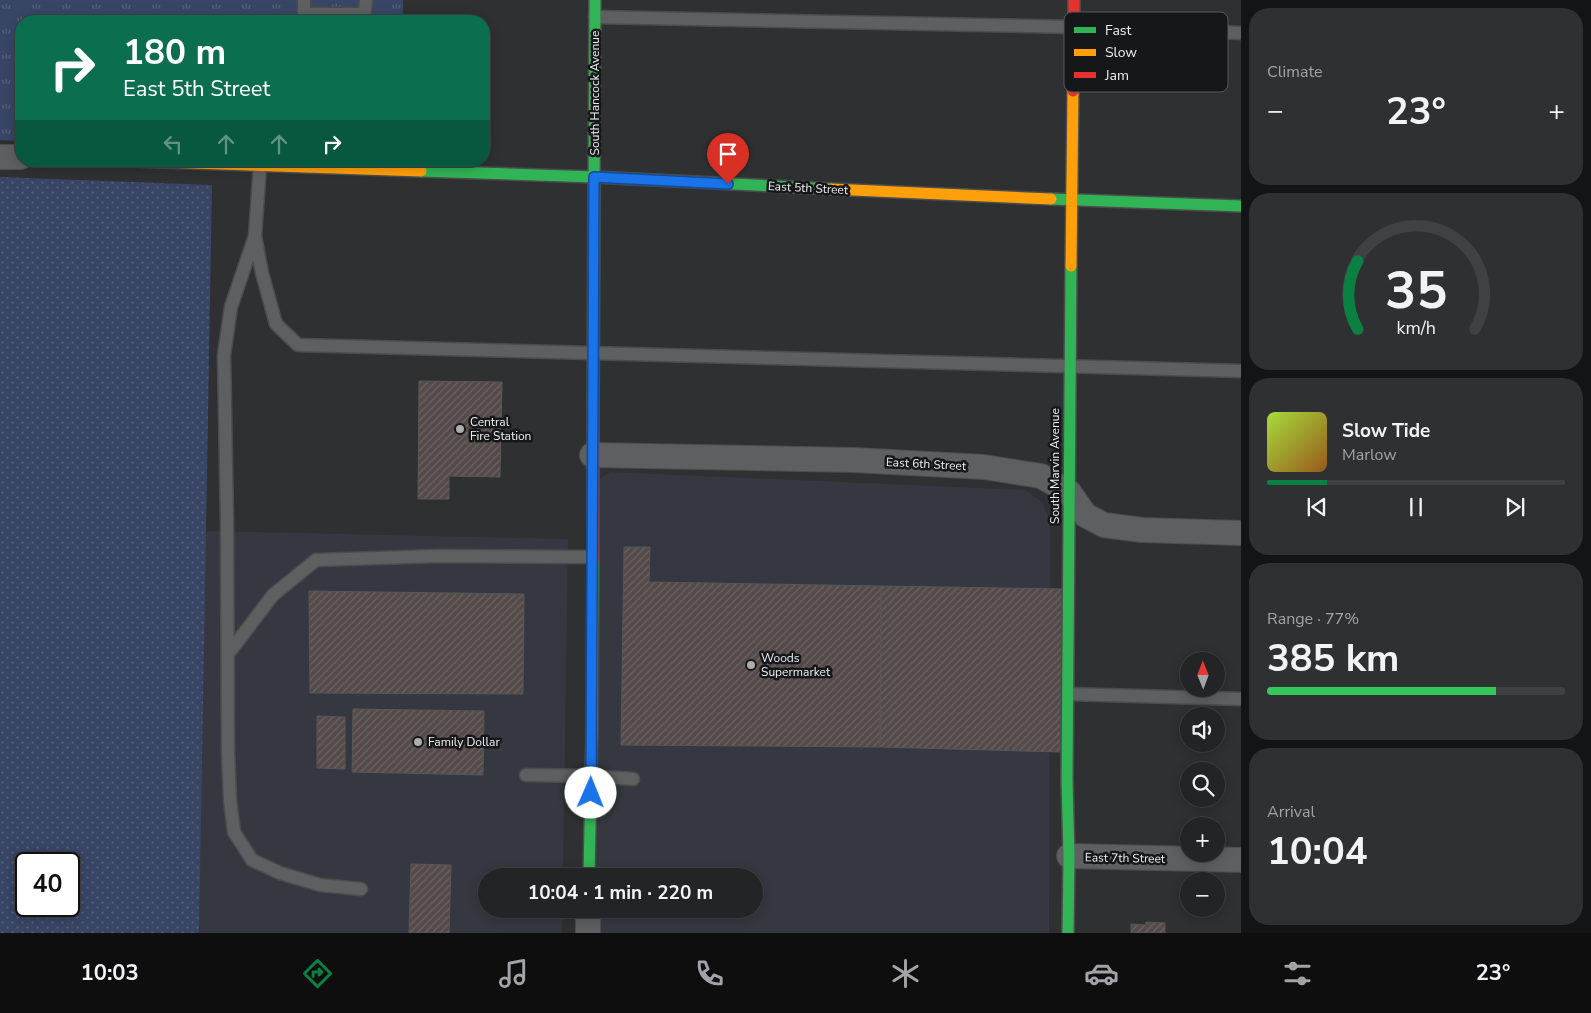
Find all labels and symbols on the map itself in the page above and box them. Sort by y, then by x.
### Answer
legend [1064,12,1228,92]
text: Fast [1105,21,1131,40]
street label: South Hancock Avenue [587,31,603,155]
text: Slow [1105,43,1137,62]
text: Jam [1104,66,1129,85]
pin [707,133,749,184]
street label: East 5th Street [767,178,849,198]
street label: South Marvin Avenue [1047,408,1063,524]
place label: Central Fire Station [470,414,531,444]
marker: Central Fire Station [454,423,466,435]
street label: East 6th Street [885,454,967,474]
place label: Woods Supermarket [761,650,831,680]
north arrow [1180,652,1225,698]
marker: Woods Supermarket [745,659,757,671]
place label: Family Dollar [428,734,500,750]
marker: Family Dollar [412,736,424,748]
position arrow [564,766,616,818]
street label: East 7th Street [1085,849,1166,867]
speed limit sign: 40 [15,852,80,917]

